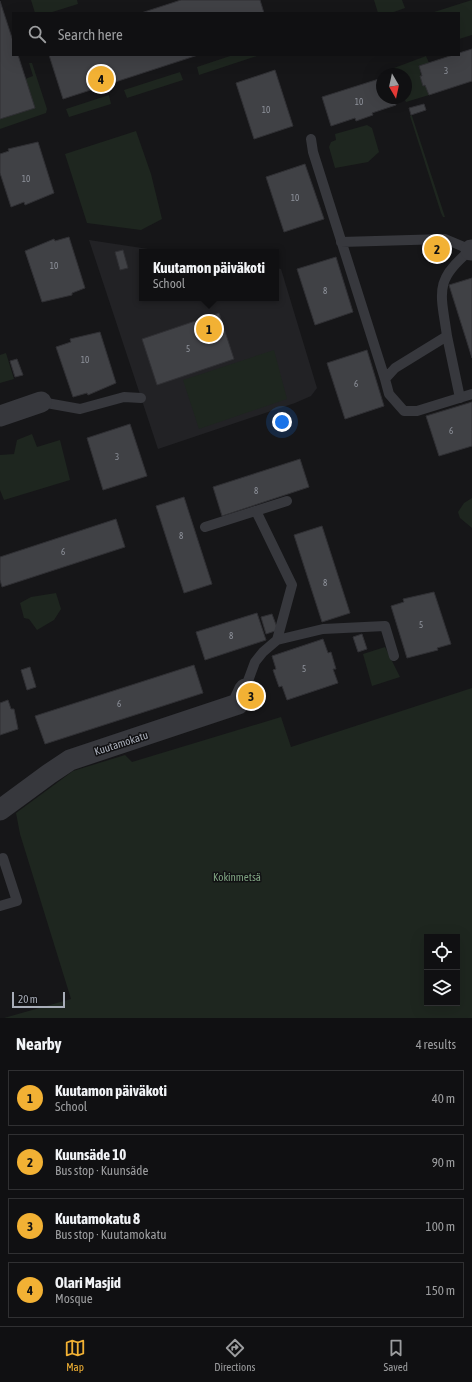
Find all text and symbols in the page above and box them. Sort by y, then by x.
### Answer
search box [12,12,460,56]
icon: search [26,23,48,45]
text: Search here [58,26,123,43]
pin: 4 [88,64,114,94]
house number: 3 [444,66,448,76]
north arrow [376,68,412,104]
house number: 10 [355,97,363,107]
house number: 10 [262,105,270,115]
house number: 10 [22,174,30,184]
house number: 10 [291,193,299,203]
pin: 2 [424,234,450,264]
popup [139,249,279,301]
text: Kuutamon päiväkoti [153,259,265,276]
house number: 10 [50,261,58,271]
text: School [153,276,185,291]
house number: 8 [323,286,327,296]
pin: 1 [196,314,222,344]
house number: 5 [186,344,190,354]
house number: 10 [81,355,89,365]
house number: 6 [354,379,358,389]
your location [272,412,292,432]
house number: 6 [449,426,453,436]
house number: 3 [115,452,119,462]
house number: 8 [254,486,258,496]
house number: 8 [179,531,183,541]
house number: 6 [61,547,65,557]
house number: 8 [323,578,327,588]
house number: 5 [419,620,423,630]
house number: 8 [229,631,233,641]
house number: 5 [302,664,306,674]
pin: 3 [238,681,264,711]
house number: 6 [117,699,121,709]
street label: Kuutamokatu [93,729,149,757]
park label: Kokinmetsä [213,871,261,883]
map controls [424,934,460,1006]
button: locate [424,934,460,970]
button: layers [424,970,460,1006]
scale bar [12,990,65,1009]
text: 20 m [18,993,38,1005]
text: Nearby [16,1034,62,1054]
text: 4 results [416,1037,456,1052]
text: Kuutamon päiväkoti [55,1082,167,1099]
text: 1 [27,1091,33,1106]
text: 40 m [432,1091,455,1106]
text: School [55,1099,87,1114]
text: Kuunsäde 10 [55,1146,126,1163]
text: 2 [27,1155,33,1170]
text: 90 m [432,1155,455,1170]
text: Bus stop · Kuunsäde [55,1163,148,1178]
text: Kuutamokatu 8 [55,1210,140,1227]
text: 3 [27,1219,33,1234]
text: 100 m [426,1219,455,1234]
text: Bus stop · Kuutamokatu [55,1227,166,1242]
text: Olari Masjid [55,1274,121,1291]
text: 4 [27,1283,33,1298]
text: 150 m [426,1283,455,1298]
text: Mosque [55,1291,93,1306]
tab: Map [64,1337,86,1373]
tab: Directions [214,1337,255,1373]
tab: Saved [384,1337,408,1373]

